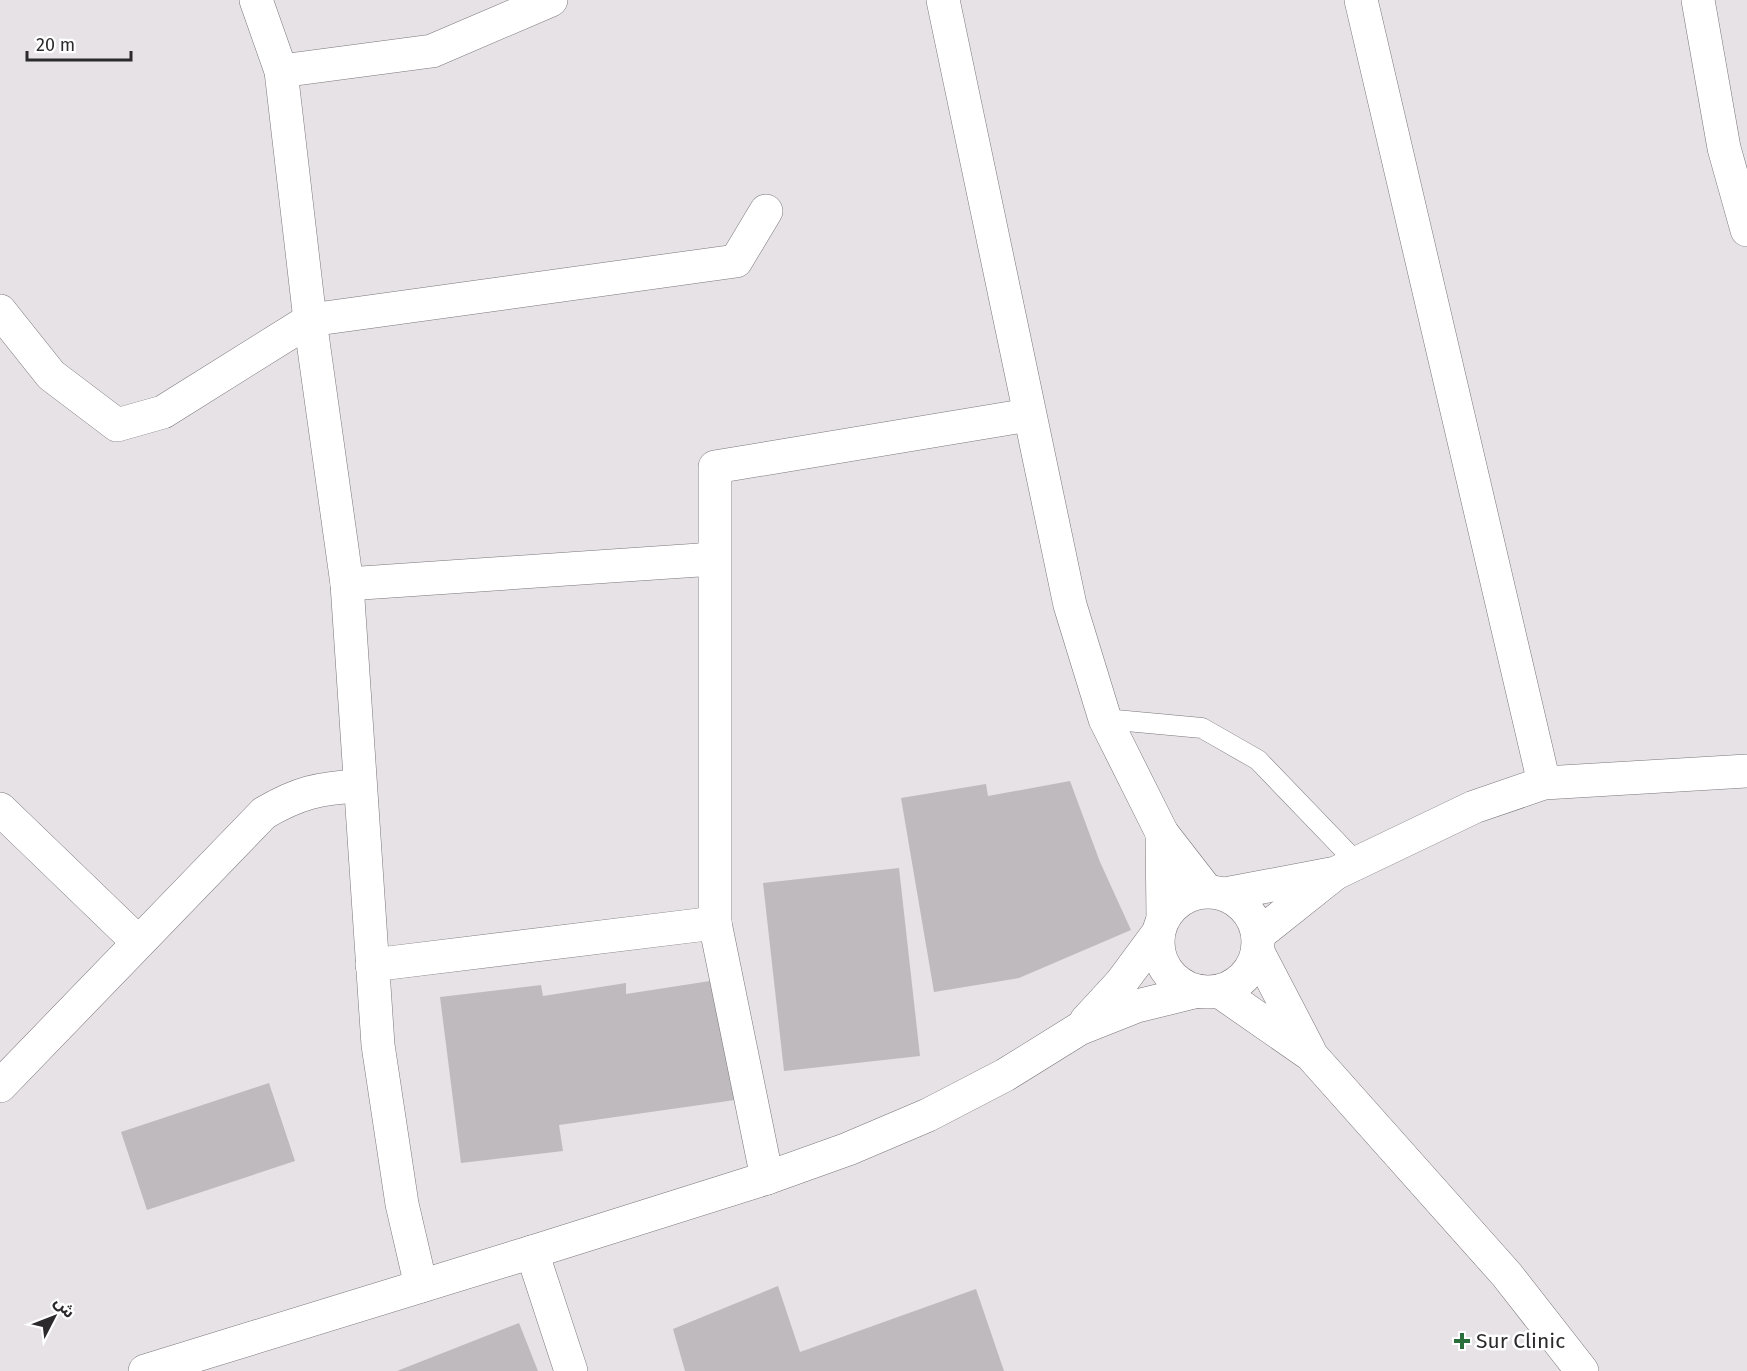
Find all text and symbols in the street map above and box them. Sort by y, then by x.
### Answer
scale bar [27,24,130,62]
text: 20 m [36,34,75,56]
north arrow [24,1287,84,1347]
text: ش [50,1293,79,1322]
place label: Sur Clinic [1476,1328,1565,1354]
marker: Sur Clinic [1453,1332,1471,1350]

